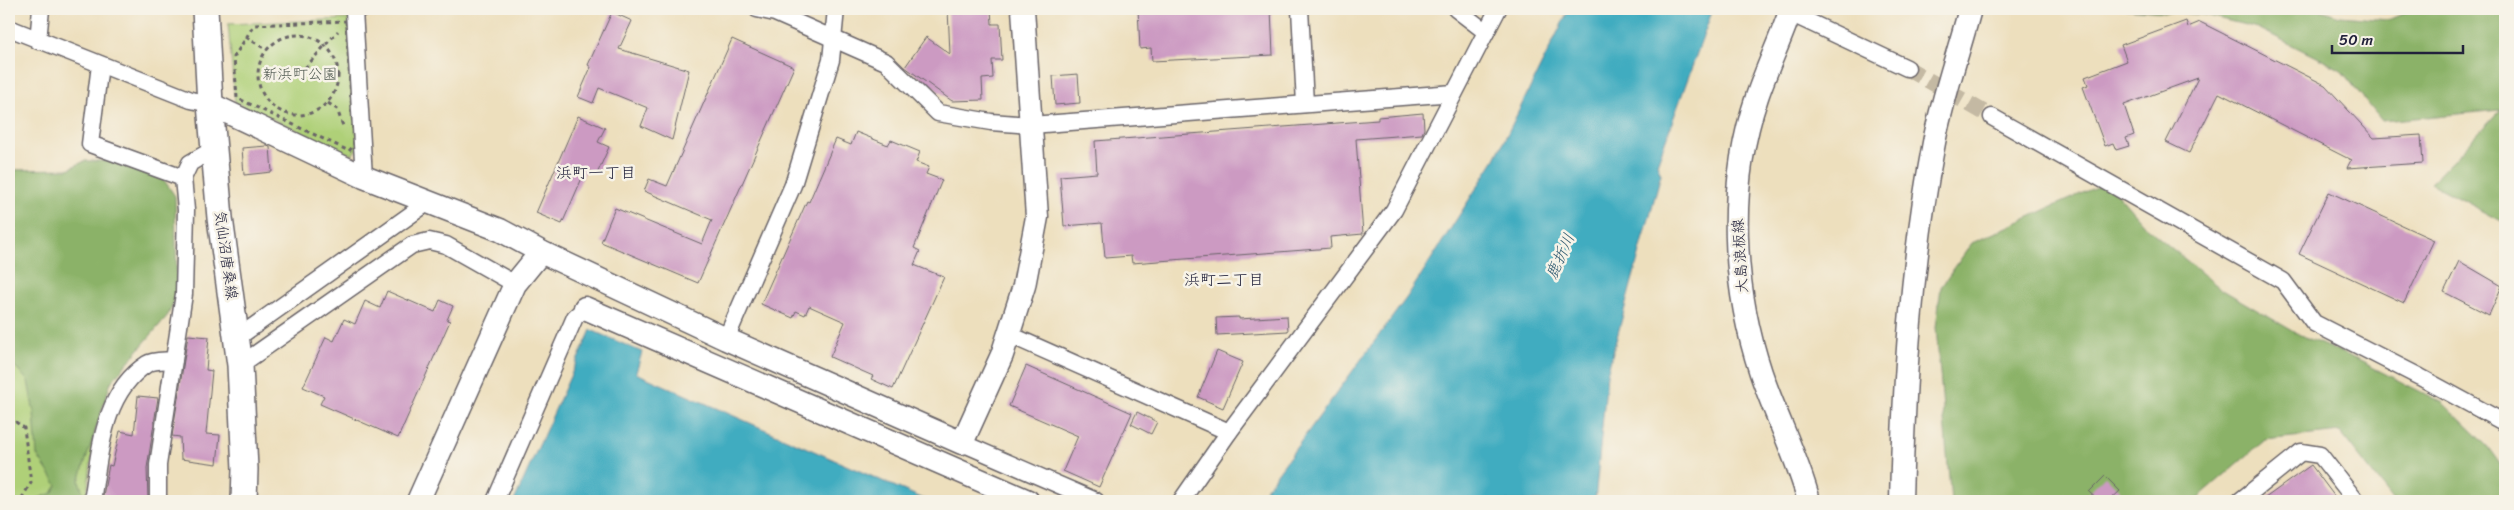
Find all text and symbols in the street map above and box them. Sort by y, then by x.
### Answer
scale bar [2332,22,2463,54]
text: 50 m [2339,27,2374,53]
park label: 新浜町公園 [262,61,338,87]
district label: 浜町一丁目 [556,158,636,187]
street label: 気仙沼唐桑線 [207,209,245,301]
street label: 大島浪板線 [1724,218,1756,294]
water label: 鹿折川 [1537,228,1583,284]
district label: 浜町二丁目 [1184,265,1264,294]

